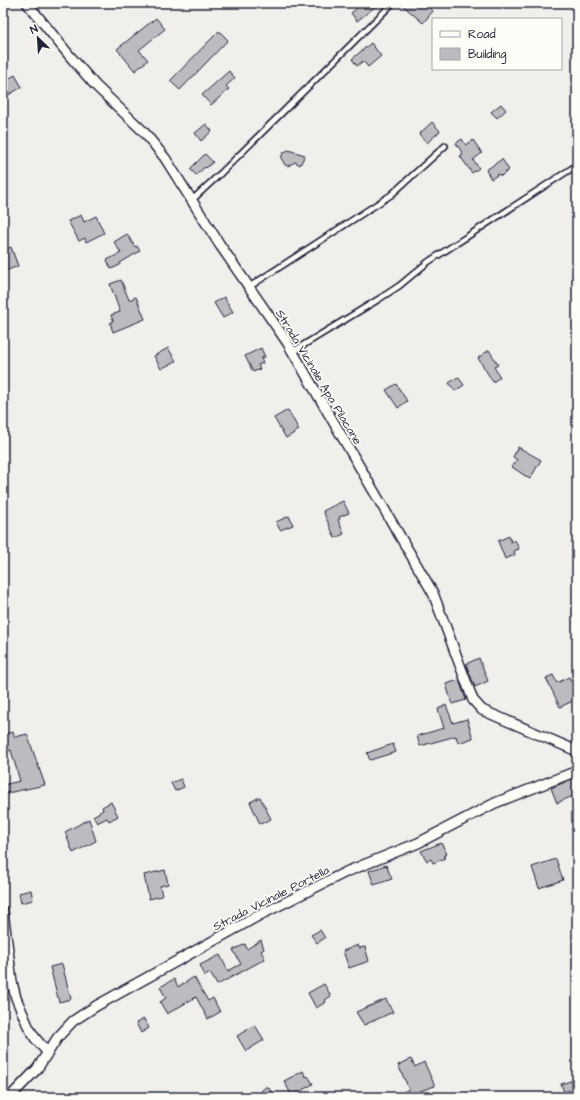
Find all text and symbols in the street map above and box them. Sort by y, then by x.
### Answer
north arrow [18,18,58,58]
legend [432,18,562,70]
text: N [28,21,40,38]
text: Road [468,26,496,43]
text: Building [468,46,506,64]
street label: Strada Vicinale Apa Pilacane [271,306,366,449]
street label: Strada Vicinale Portella [210,862,332,935]

